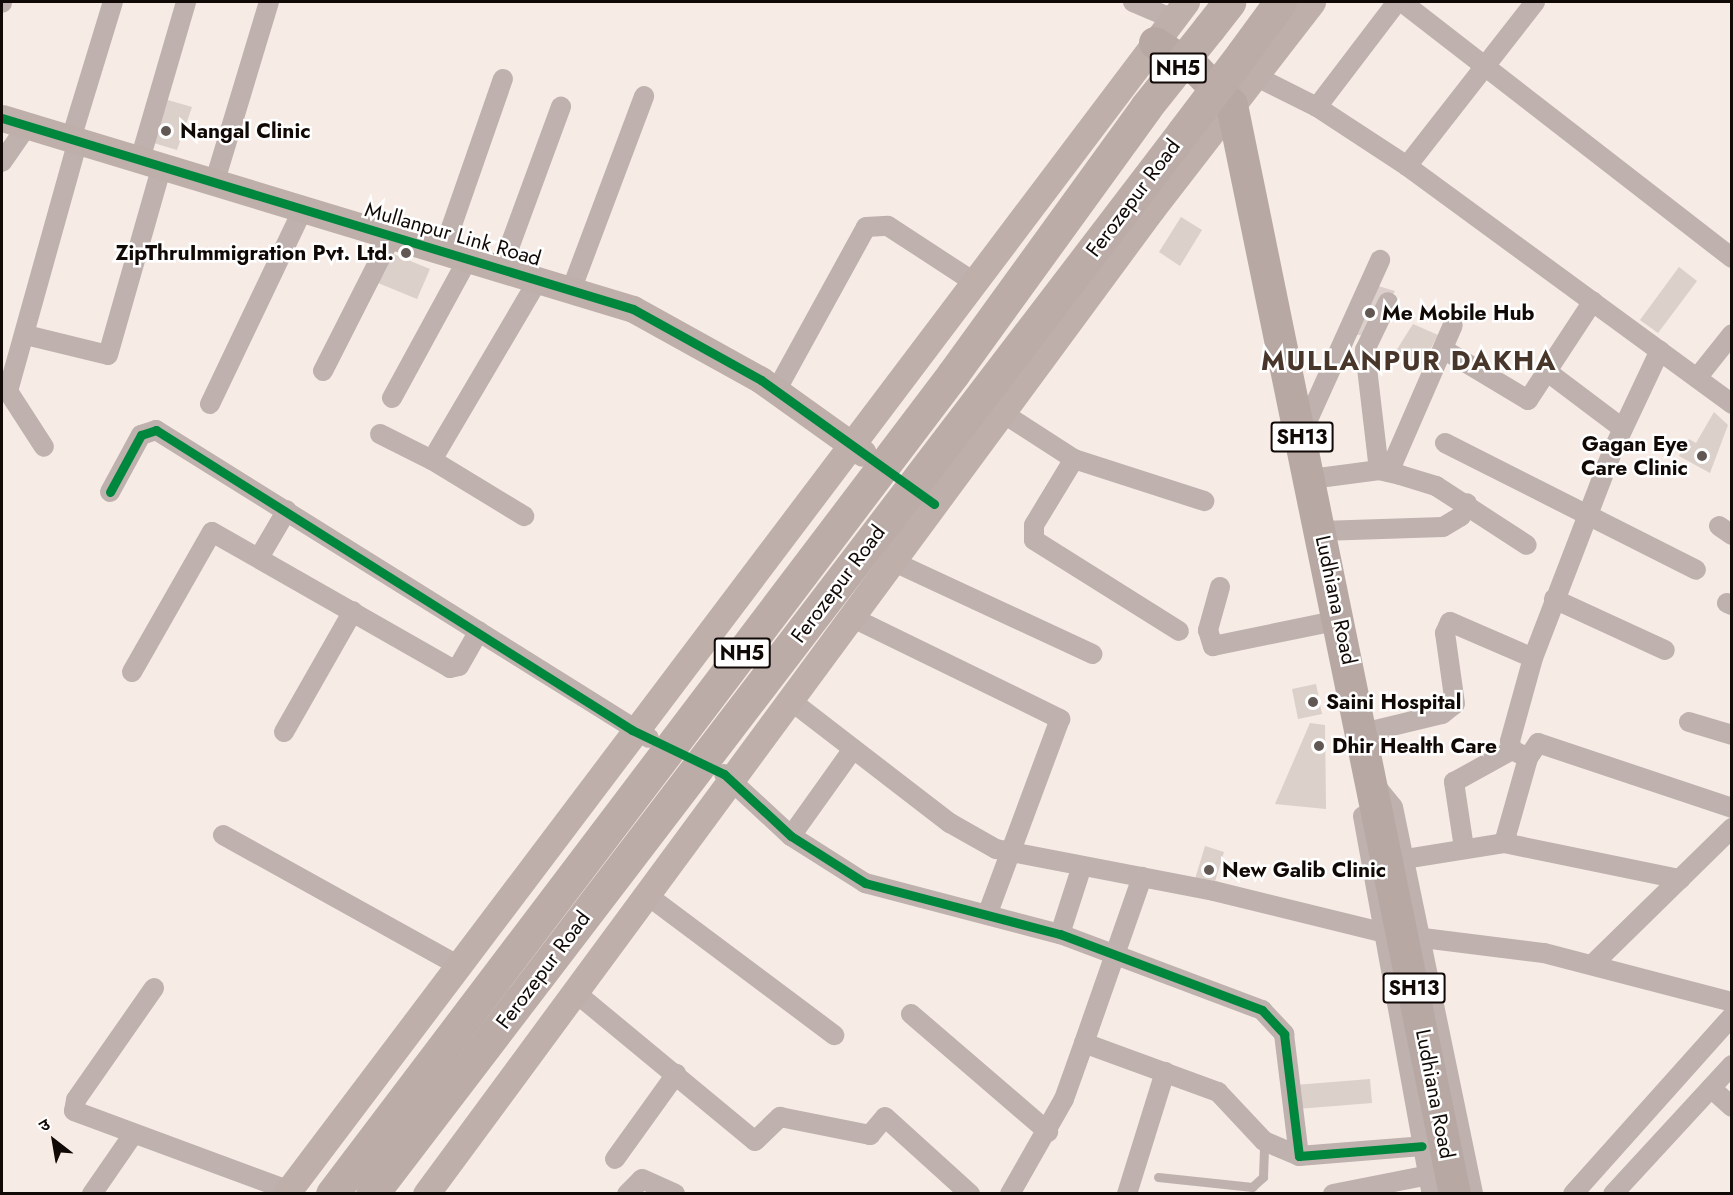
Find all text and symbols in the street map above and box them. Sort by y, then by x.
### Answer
road number: NH5 [1150,51,1206,85]
place label: Nangal Clinic [180,118,311,144]
marker: Nangal Clinic [157,122,175,140]
street label: Ferozepur Road [1081,134,1185,262]
street label: Mullanpur Link Road [362,197,544,271]
place label: ZipThruImmigration Pvt. Ltd. [116,240,394,266]
marker: ZipThruImmigration Pvt. Ltd. [399,246,413,260]
place label: Me Mobile Hub [1382,300,1534,326]
marker: Me Mobile Hub [1363,306,1377,320]
district label: MULLANPUR DAKHA [1261,345,1557,377]
road number: SH13 [1270,420,1334,454]
place label: Gagan Eye Care Clinic [1581,431,1688,481]
marker: Gagan Eye Care Clinic [1693,447,1711,465]
street label: Ferozepur Road [786,520,890,648]
street label: Ludhiana Road [1310,533,1362,667]
road number: NH5 [714,636,771,670]
place label: Saini Hospital [1326,689,1461,715]
marker: Saini Hospital [1304,693,1322,711]
place label: Dhir Health Care [1332,733,1497,759]
marker: Dhir Health Care [1310,737,1328,755]
place label: New Galib Clinic [1222,857,1386,883]
marker: New Galib Clinic [1200,861,1218,879]
street label: Ferozepur Road [491,906,595,1034]
road number: SH13 [1382,971,1446,1005]
street label: Ludhiana Road [1410,1027,1460,1161]
north arrow [24,1111,84,1171]
text: उ [35,1113,54,1137]

